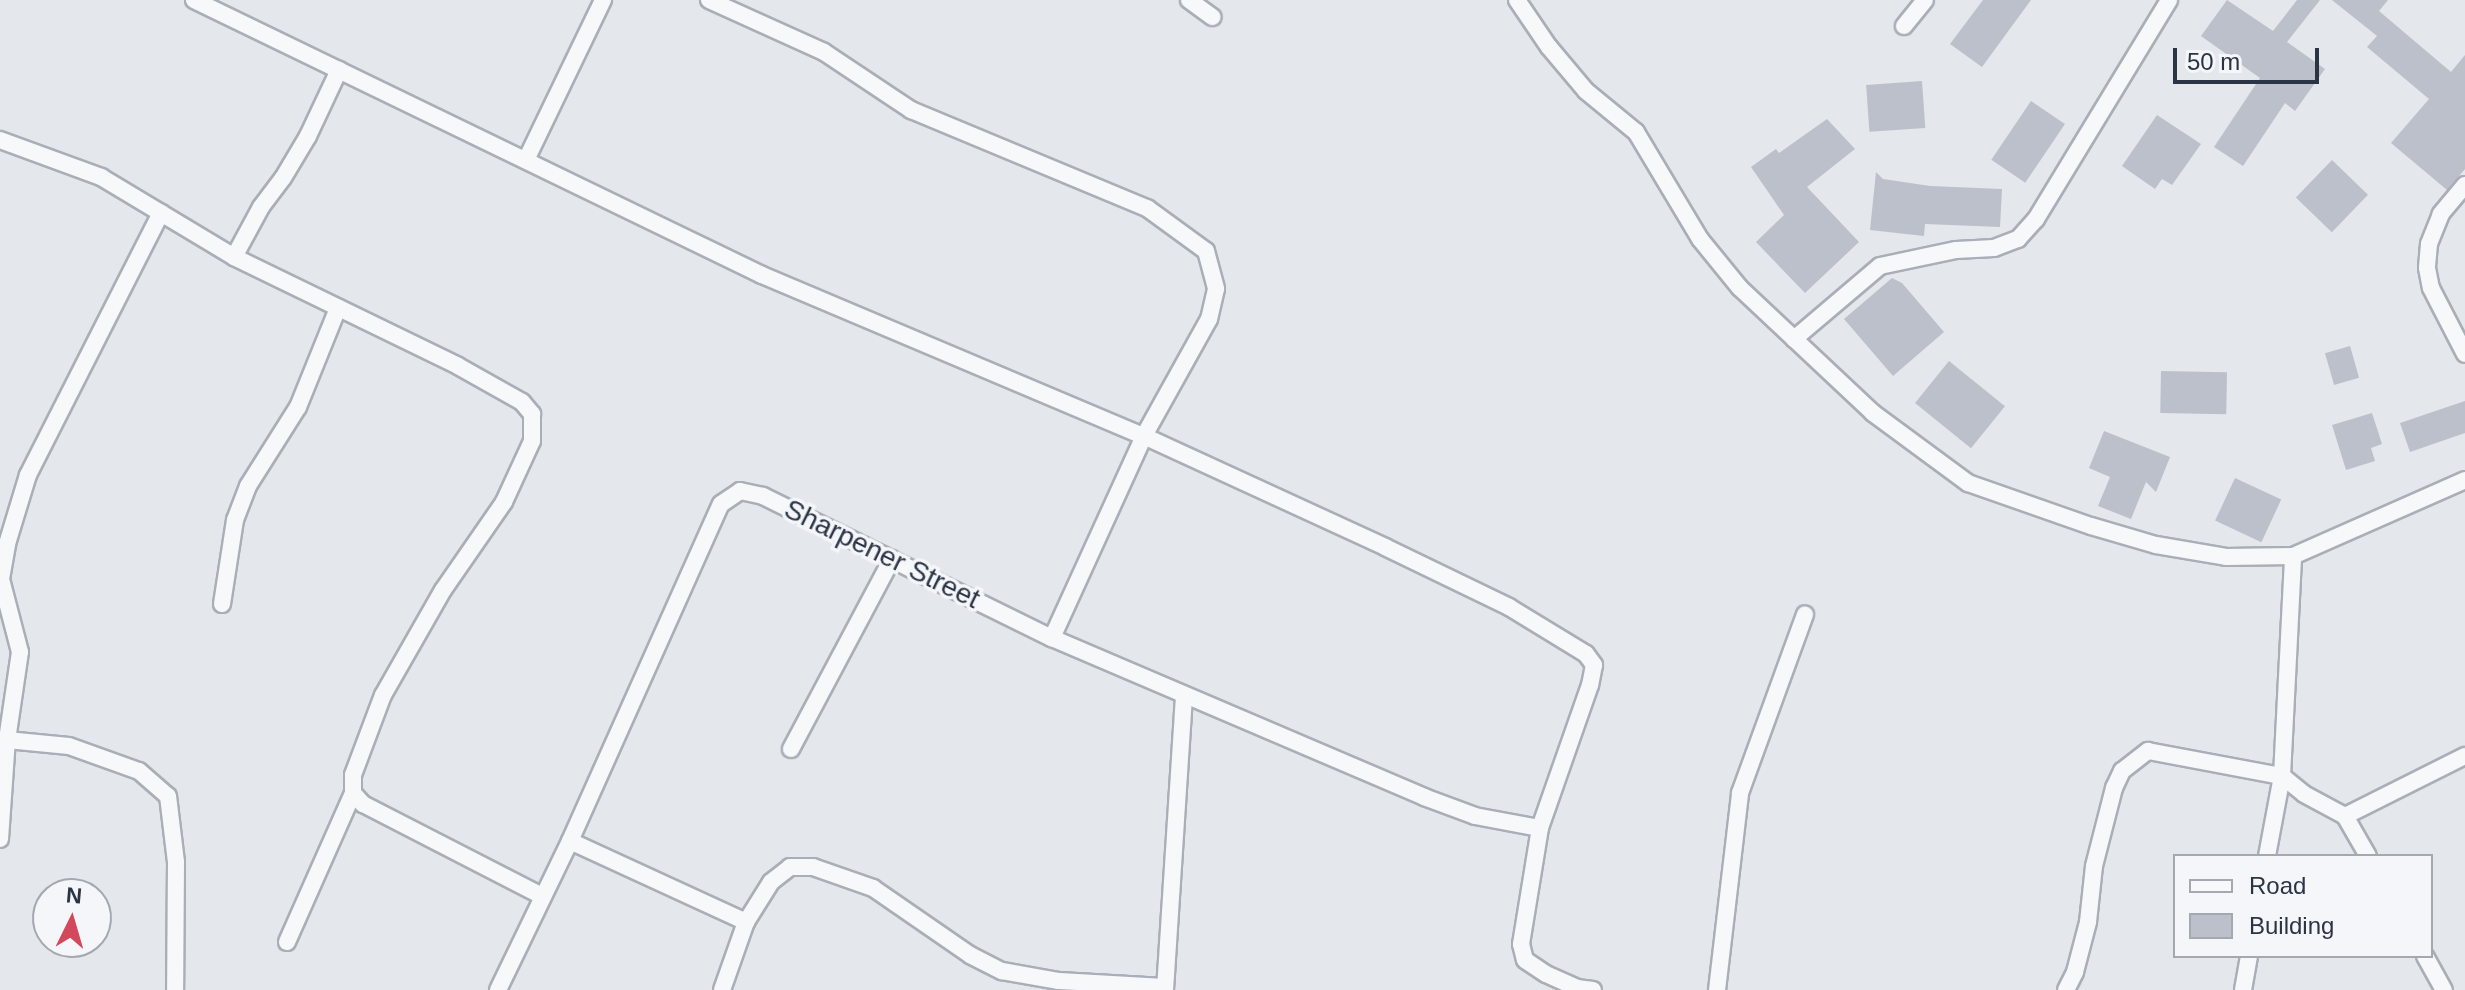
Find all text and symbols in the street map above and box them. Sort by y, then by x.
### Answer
scale bar [2177,32,2323,82]
text: 50 m [2187,48,2240,75]
street label: Sharpener Street [779,492,985,616]
legend [2173,854,2433,958]
text: Road [2249,872,2306,899]
north arrow [32,878,112,958]
text: N [65,882,83,909]
text: Building [2249,912,2334,939]

